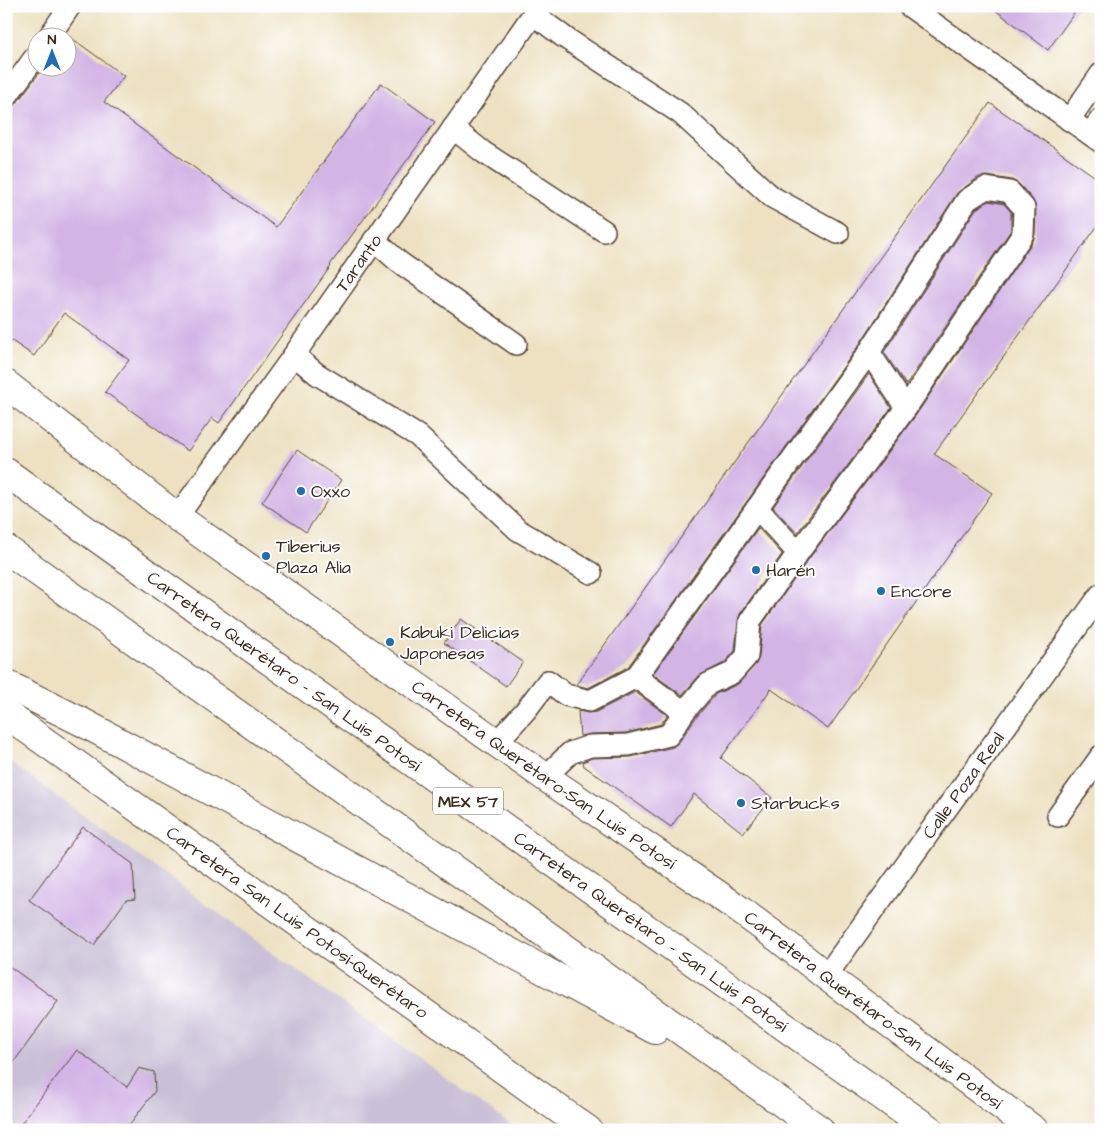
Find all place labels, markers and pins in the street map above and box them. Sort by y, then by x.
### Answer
place label: Oxxo [311,479,350,504]
marker: Oxxo [295,485,307,497]
place label: Tiberius Plaza Alia [276,534,351,580]
marker: Tiberius Plaza Alia [260,550,272,562]
place label: Harén [766,558,815,583]
marker: Harén [750,564,762,576]
place label: Encore [891,579,952,604]
marker: Encore [875,585,887,597]
place label: Kabuki Delicias Japonesas [400,620,520,666]
marker: Kabuki Delicias Japonesas [384,636,396,648]
place label: Starbucks [751,791,840,816]
marker: Starbucks [735,797,747,809]

